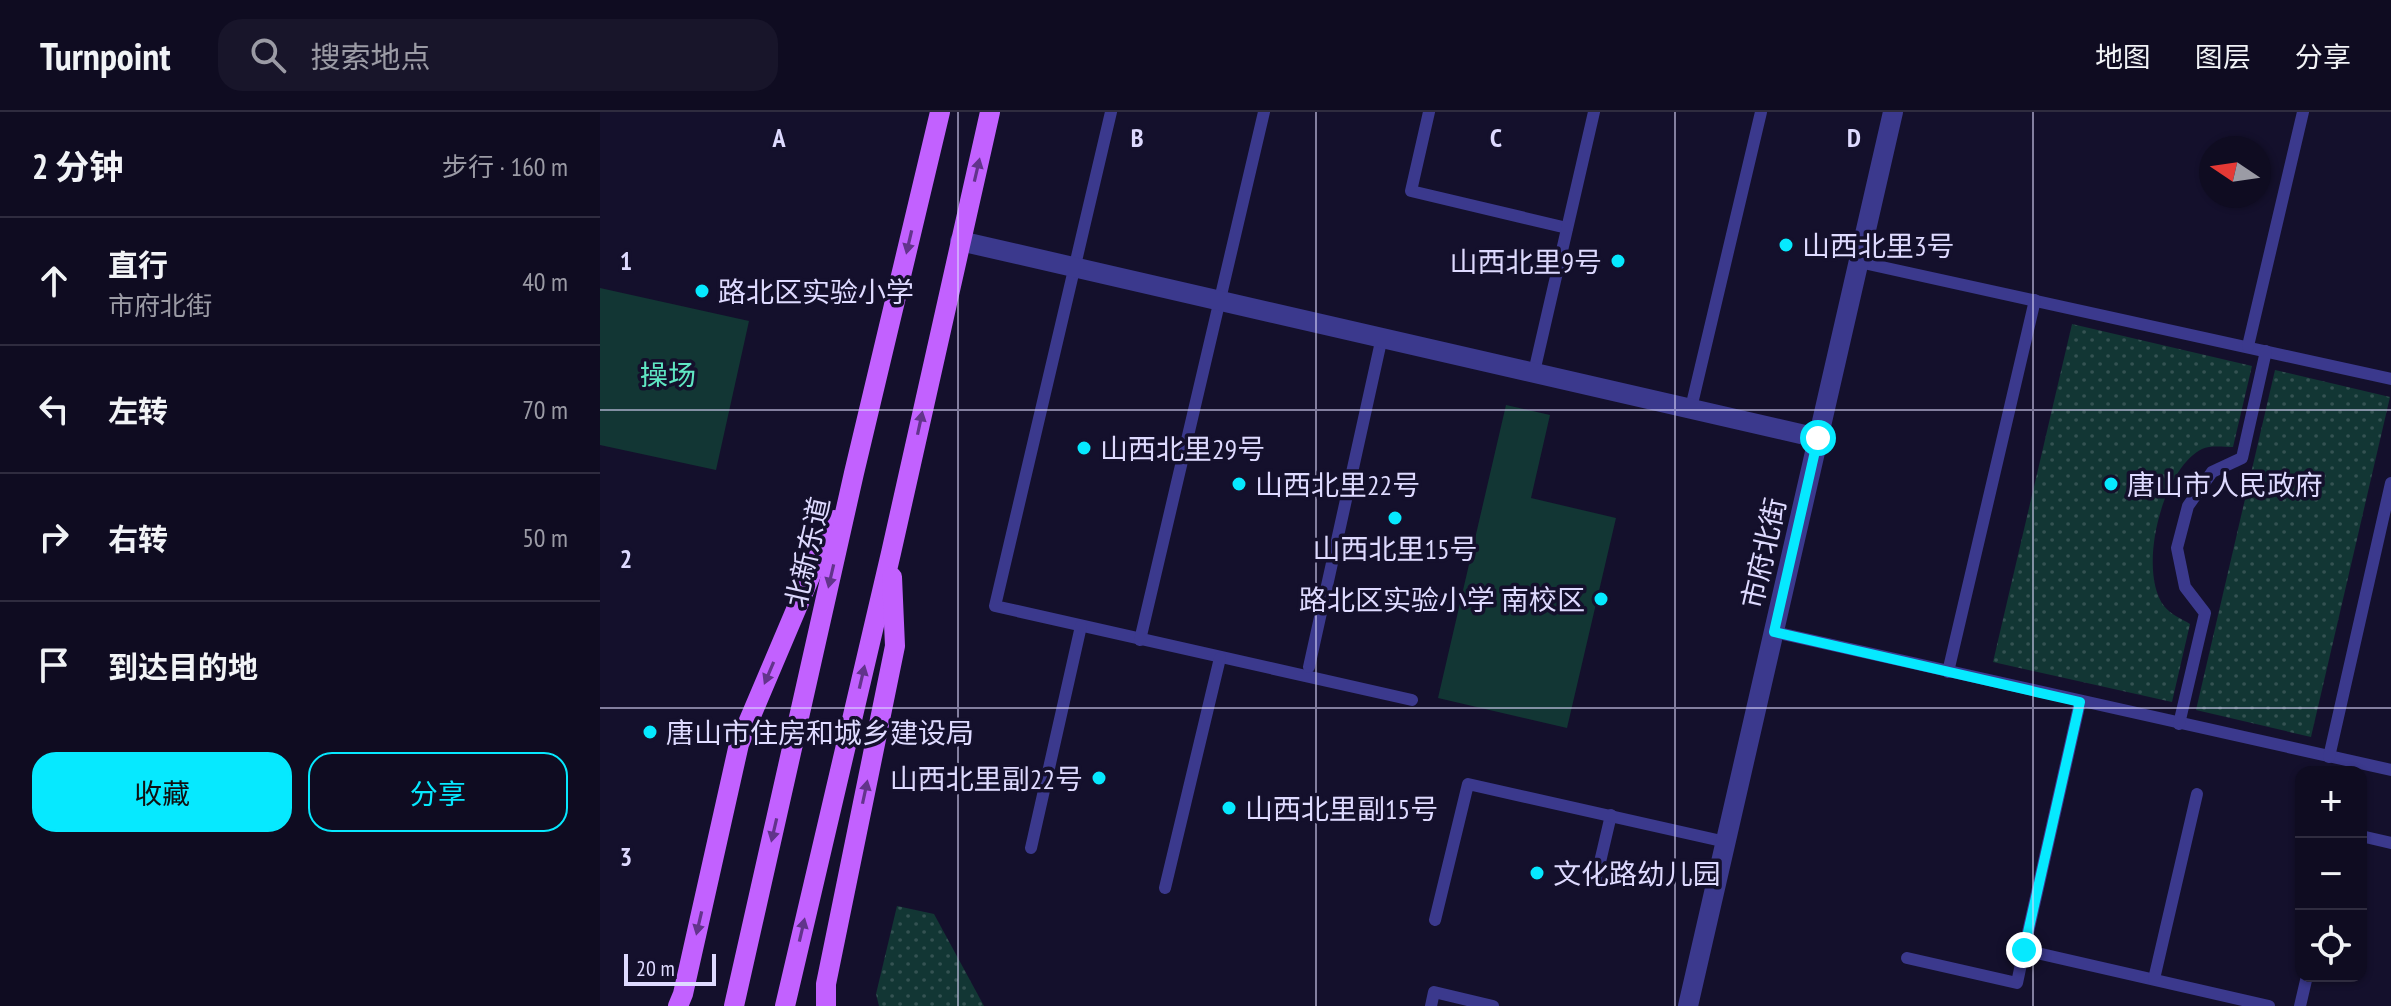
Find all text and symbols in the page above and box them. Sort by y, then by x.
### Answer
search box [218,19,778,91]
text: Turnpoint [40,31,170,80]
icon: search [246,33,290,77]
text: 搜索地点 [310,37,430,76]
text: 地图 [2095,38,2151,75]
text: 图层 [2195,38,2251,75]
text: 分享 [2295,38,2351,75]
text: A [771,121,786,154]
text: B [1131,121,1144,154]
text: C [1490,121,1502,154]
text: D [1847,121,1861,154]
north arrow [2199,136,2271,208]
text: 2 分钟 [32,144,123,188]
text: 步行 · 160 m [442,150,568,183]
one-way arrow [971,157,983,182]
place label: 山西北里3号 [1802,227,1955,264]
one-way arrow [902,230,915,255]
marker: 山西北里3号 [1777,236,1795,254]
place label: 山西北里9号 [1449,243,1602,280]
text: 1 [620,244,632,277]
text: 直行 [108,245,168,284]
marker: 山西北里9号 [1609,252,1627,270]
icon: ahead [32,259,76,303]
text: 40 m [522,265,568,298]
place label: 路北区实验小学 [718,273,914,310]
marker: 路北区实验小学 [693,282,711,300]
text: 市府北街 [108,289,212,322]
park label: 操场 [640,356,696,393]
icon: left [32,387,76,431]
text: 左转 [108,391,168,430]
text: 70 m [522,393,568,426]
one-way arrow [914,411,927,436]
route start [1800,420,1836,456]
place label: 山西北里29号 [1100,430,1265,467]
marker: 山西北里29号 [1075,439,1093,457]
place label: 山西北里22号 [1255,466,1420,503]
place label: 唐山市人民政府 [2127,466,2323,503]
marker: 山西北里22号 [1230,475,1248,493]
marker: 唐山市人民政府 [2102,475,2120,493]
street label: 北新东道 [776,493,838,611]
street label: 市府北街 [1732,494,1794,612]
marker: 山西北里15号 [1386,509,1404,527]
icon: right [32,515,76,559]
text: 右转 [108,519,168,558]
text: 50 m [522,521,568,554]
place label: 山西北里15号 [1312,530,1478,567]
text: 2 [620,542,632,575]
one-way arrow [824,564,837,589]
place label: 路北区实验小学 南校区 [1299,581,1585,618]
marker: 路北区实验小学 南校区 [1592,590,1610,608]
icon: arrive [32,643,76,687]
text: 到达目的地 [108,647,258,686]
one-way arrow [763,661,776,685]
one-way arrow [856,664,869,689]
place label: 唐山市住房和城乡建设局 [666,714,974,751]
marker: 唐山市住房和城乡建设局 [641,723,659,741]
button: 收藏 [32,752,292,832]
button: 分享 [308,752,568,832]
place label: 山西北里副22号 [890,760,1083,797]
map controls [2295,766,2367,982]
button: + [2295,766,2367,838]
marker: 山西北里副22号 [1090,769,1108,787]
one-way arrow [859,779,872,804]
place label: 山西北里副15号 [1245,790,1438,827]
marker: 山西北里副15号 [1220,799,1238,817]
one-way arrow [767,817,779,842]
button: − [2295,838,2367,910]
text: 3 [620,840,632,873]
place label: 文化路幼儿园 [1553,855,1721,892]
marker: 文化路幼儿园 [1528,864,1546,882]
one-way arrow [692,910,705,935]
button: locate [2295,910,2367,982]
one-way arrow [797,917,809,942]
route end [2006,932,2042,968]
scale bar [624,950,716,986]
text: 20 m [636,954,675,982]

